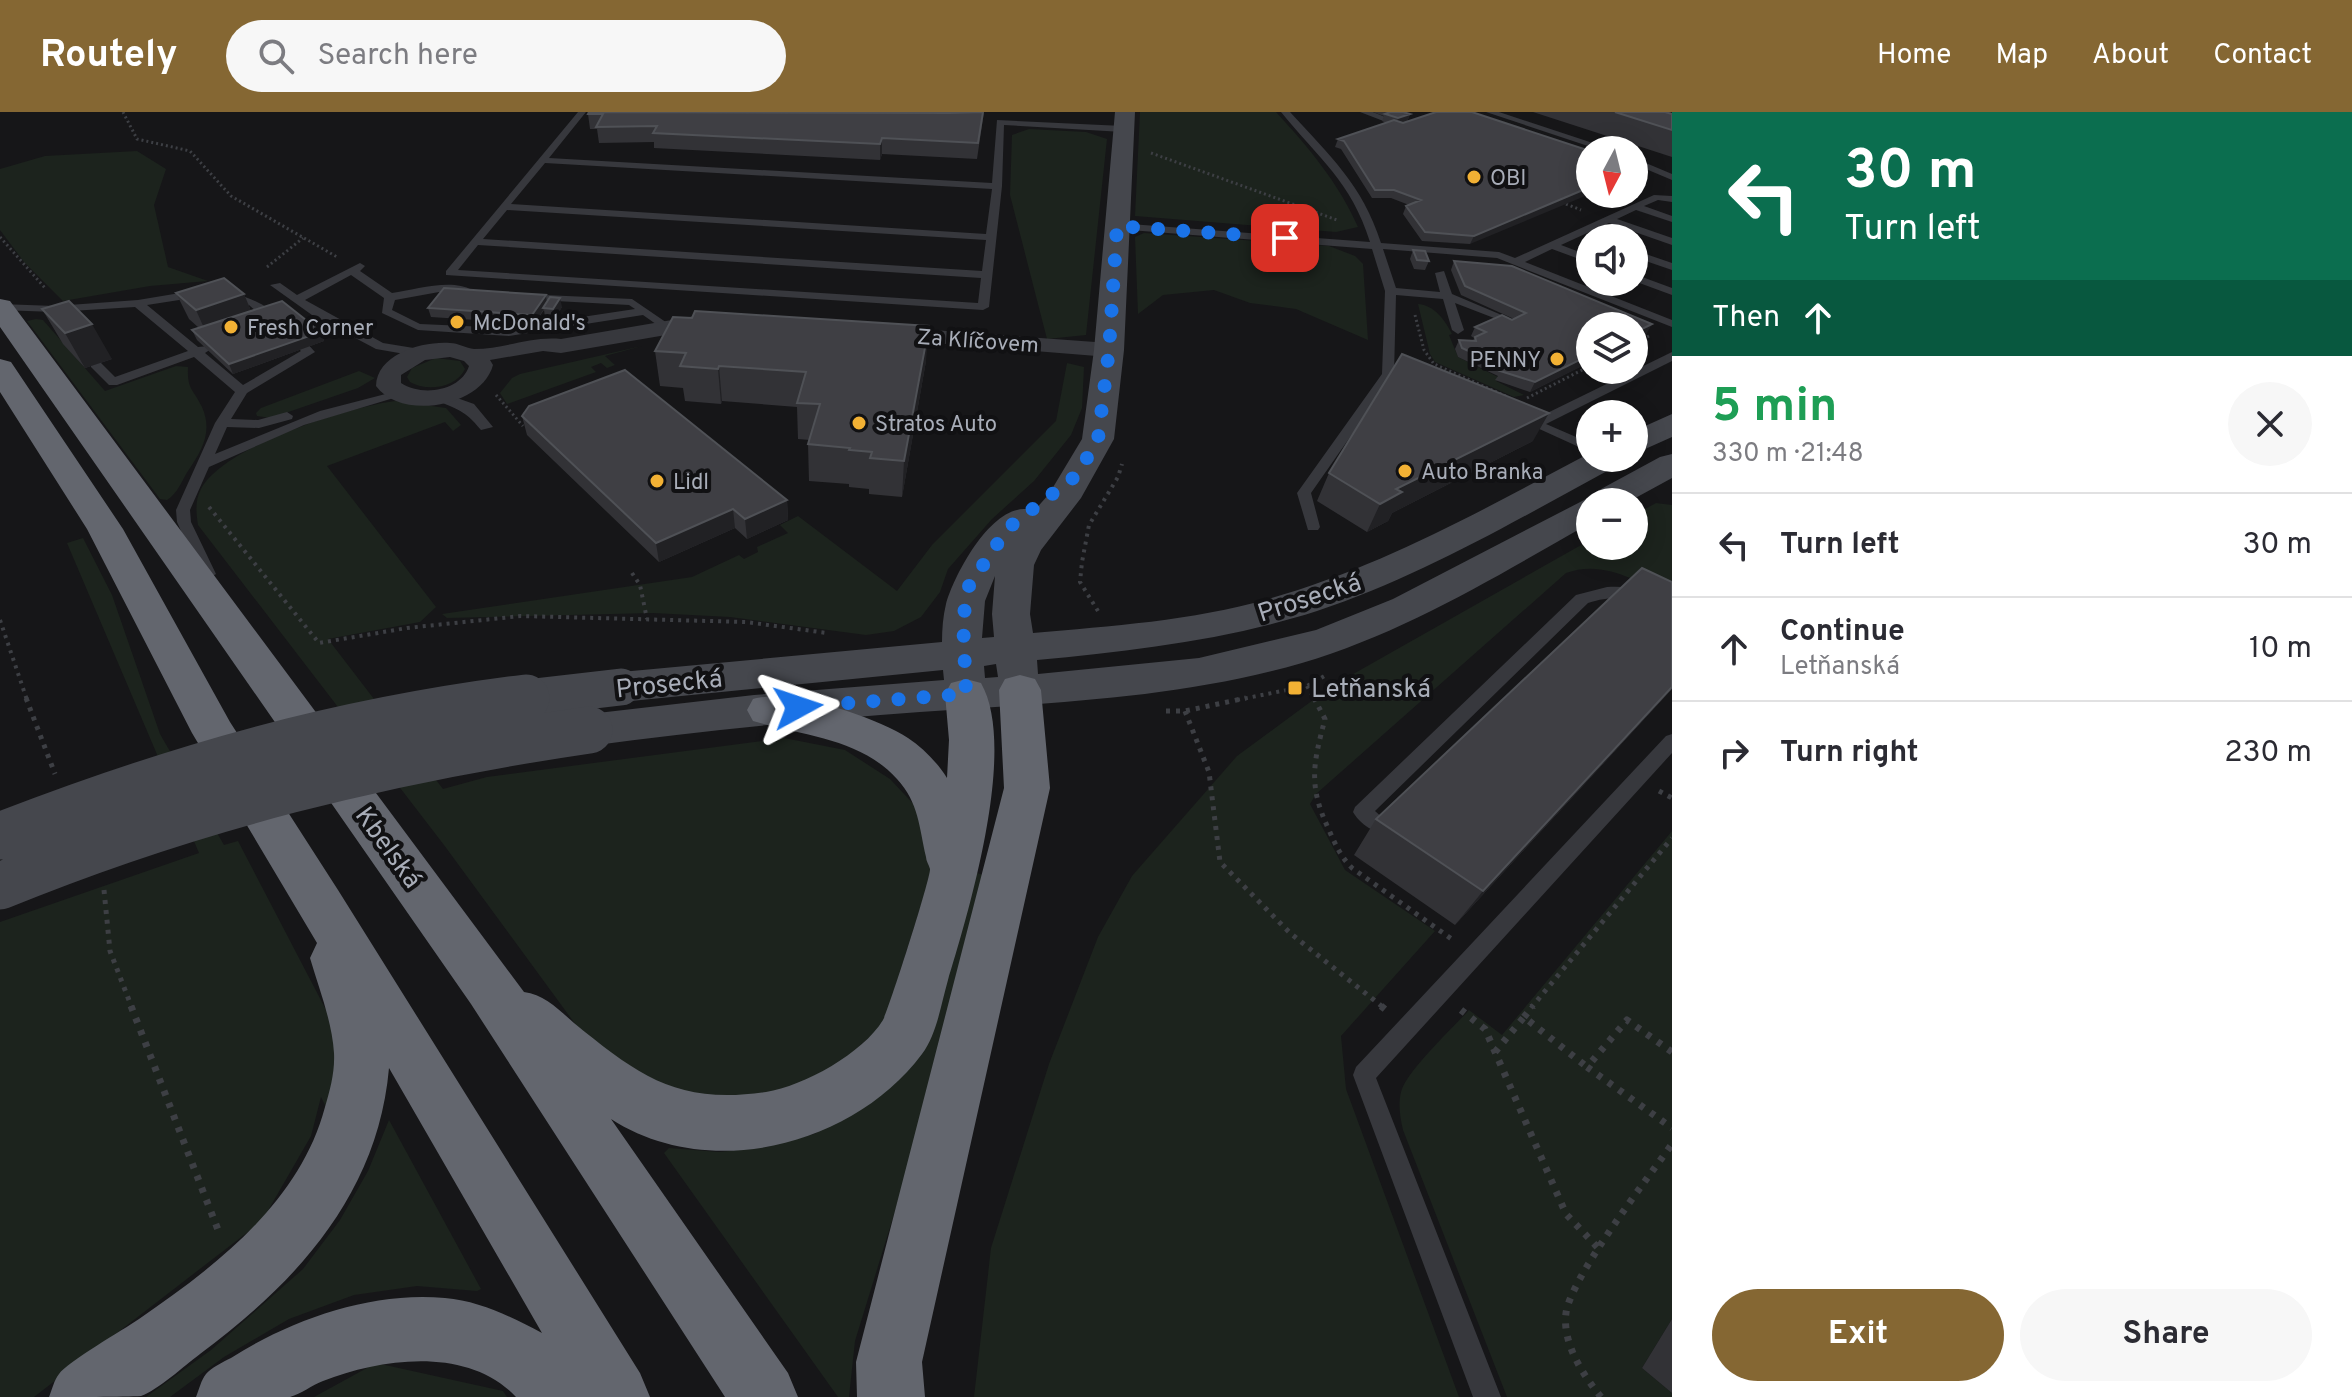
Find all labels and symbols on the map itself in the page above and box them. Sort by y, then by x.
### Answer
north arrow [1576,136,1648,208]
place label: OBI [1490,166,1527,193]
marker: OBI [1465,168,1483,186]
pin [1251,204,1319,272]
place label: McDonald's [473,311,586,338]
marker: McDonald's [448,313,466,331]
place label: Fresh Corner [247,316,374,343]
marker: Fresh Corner [222,318,240,336]
street label: Za Klíčovem [916,325,1040,360]
place label: PENNY [1469,348,1541,375]
marker: PENNY [1548,350,1566,368]
place label: Stratos Auto [875,412,997,439]
marker: Stratos Auto [850,414,868,432]
place label: Auto Branka [1421,460,1543,487]
marker: Auto Branka [1396,462,1414,480]
place label: Lidl [673,470,709,497]
marker: Lidl [648,472,666,490]
street label: Prosecká [1254,567,1366,632]
street label: Prosecká [614,663,724,707]
position arrow [756,665,840,749]
place label: Letňanská [1311,674,1431,707]
marker: Letňanská [1286,679,1304,697]
street label: Kbelská [346,801,428,896]

